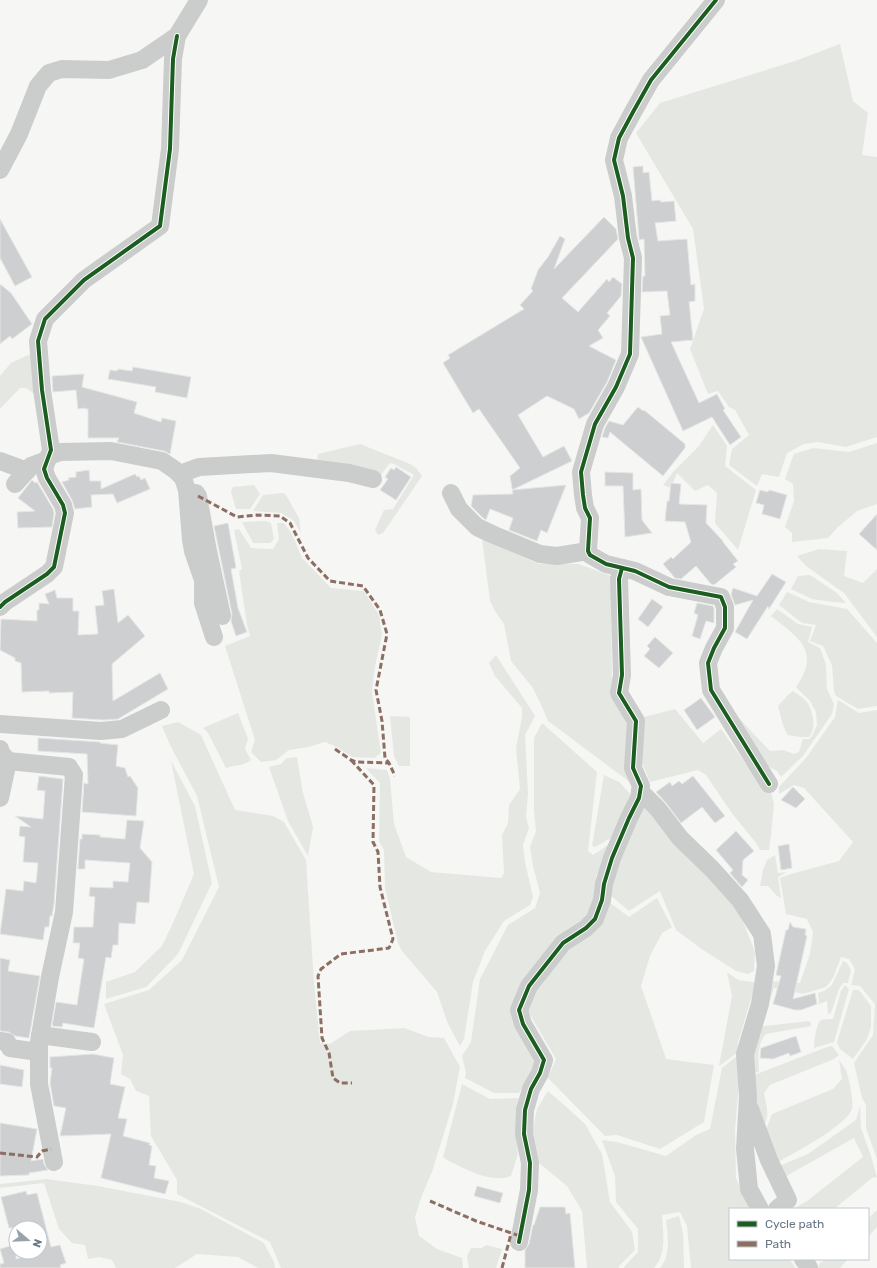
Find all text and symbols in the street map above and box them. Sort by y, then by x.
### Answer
legend [729,1208,869,1260]
text: Cycle path [765,1217,824,1231]
north arrow [8,1220,48,1260]
text: N [30,1237,44,1249]
text: Path [765,1237,791,1251]

